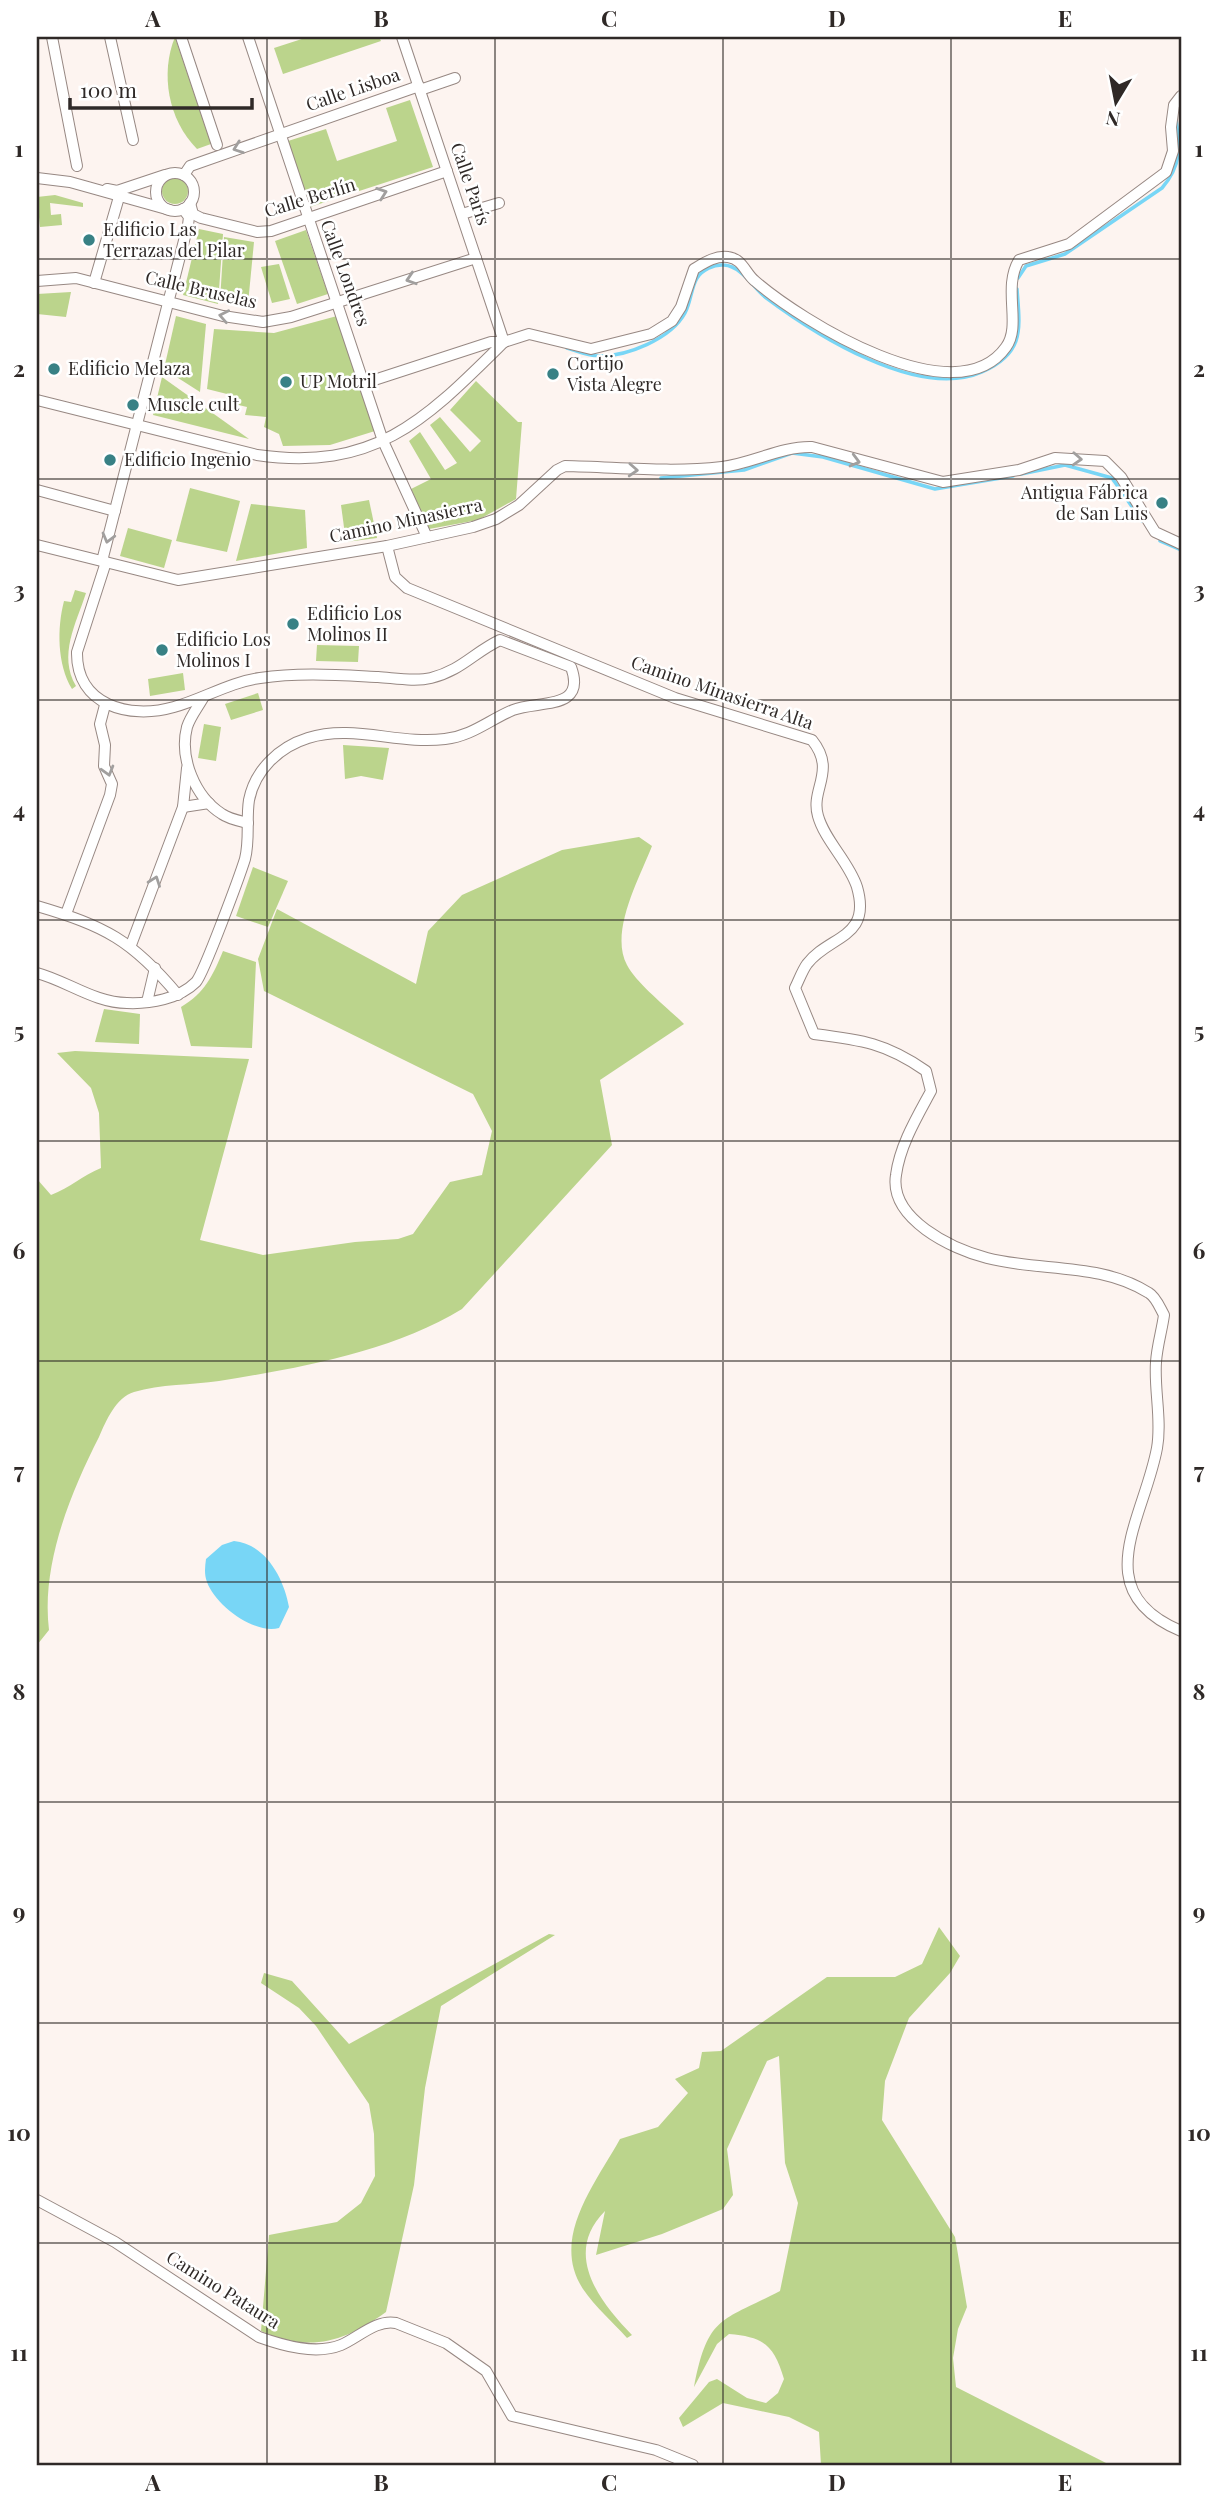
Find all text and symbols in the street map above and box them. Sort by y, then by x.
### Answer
text: A [144,2,161,33]
text: B [373,2,389,33]
text: C [601,2,617,33]
text: D [828,2,846,33]
text: E [1058,2,1072,33]
street label: Calle Lisboa [302,62,403,116]
scale bar [70,66,252,110]
north arrow [1082,66,1152,136]
text: 100 m [80,75,137,103]
text: N [1104,106,1122,134]
text: 1 [15,132,24,163]
text: 1 [1195,132,1204,163]
street label: Calle París [446,139,496,228]
one-way arrow [233,140,245,154]
street label: Calle Berlín [261,172,358,222]
one-way arrow [376,187,388,202]
street label: Calle Londres [316,216,376,329]
place label: Edificio Las Terrazas del Pilar [103,217,245,262]
marker: Edificio Las Terrazas del Pilar [81,232,97,248]
street label: Calle Bruselas [143,265,259,314]
one-way arrow [406,270,418,285]
one-way arrow [218,309,230,324]
place label: Cortijo Vista Alegre [566,351,662,396]
text: 2 [13,352,25,383]
text: 2 [1193,352,1205,383]
place label: Edificio Melaza [68,356,190,380]
marker: Edificio Melaza [46,361,62,377]
marker: Cortijo Vista Alegre [545,366,561,382]
place label: UP Motril [300,369,377,393]
marker: UP Motril [278,374,294,390]
place label: Muscle cult [147,392,240,416]
marker: Muscle cult [125,397,141,413]
place label: Edificio Ingenio [124,447,251,471]
one-way arrow [1072,451,1083,466]
marker: Edificio Ingenio [102,452,118,468]
one-way arrow [849,453,861,467]
one-way arrow [628,463,639,478]
place label: Antigua Fábrica de San Luis [1020,480,1148,525]
street label: Camino Minasierra [327,492,485,548]
marker: Antigua Fábrica de San Luis [1154,495,1170,511]
one-way arrow [102,532,116,544]
text: 3 [13,573,25,604]
text: 3 [1193,573,1205,604]
place label: Edificio Los Molinos II [307,601,402,646]
marker: Edificio Los Molinos II [285,616,301,632]
place label: Edificio Los Molinos I [176,627,271,672]
marker: Edificio Los Molinos I [154,642,170,658]
street label: Camino Minasierra Alta [628,650,817,735]
one-way arrow [99,765,114,777]
text: 4 [13,793,25,824]
text: 4 [1193,793,1205,824]
one-way arrow [147,875,161,887]
text: 5 [14,1014,24,1045]
text: 5 [1194,1014,1204,1045]
text: 6 [13,1234,26,1265]
text: 6 [1193,1234,1206,1265]
text: 7 [14,1454,25,1485]
text: 7 [1194,1454,1205,1485]
text: 8 [13,1675,25,1706]
text: 8 [1193,1675,1205,1706]
text: 9 [13,1895,25,1926]
text: 9 [1193,1895,1205,1926]
text: 10 [7,2116,31,2147]
text: 10 [1187,2116,1211,2147]
street label: Camino Pataura [162,2245,285,2334]
text: 11 [10,2336,28,2367]
text: 11 [1190,2336,1208,2367]
text: A [144,2466,161,2497]
text: B [373,2466,389,2497]
text: C [601,2466,617,2497]
text: D [828,2466,846,2497]
text: E [1058,2466,1072,2497]

